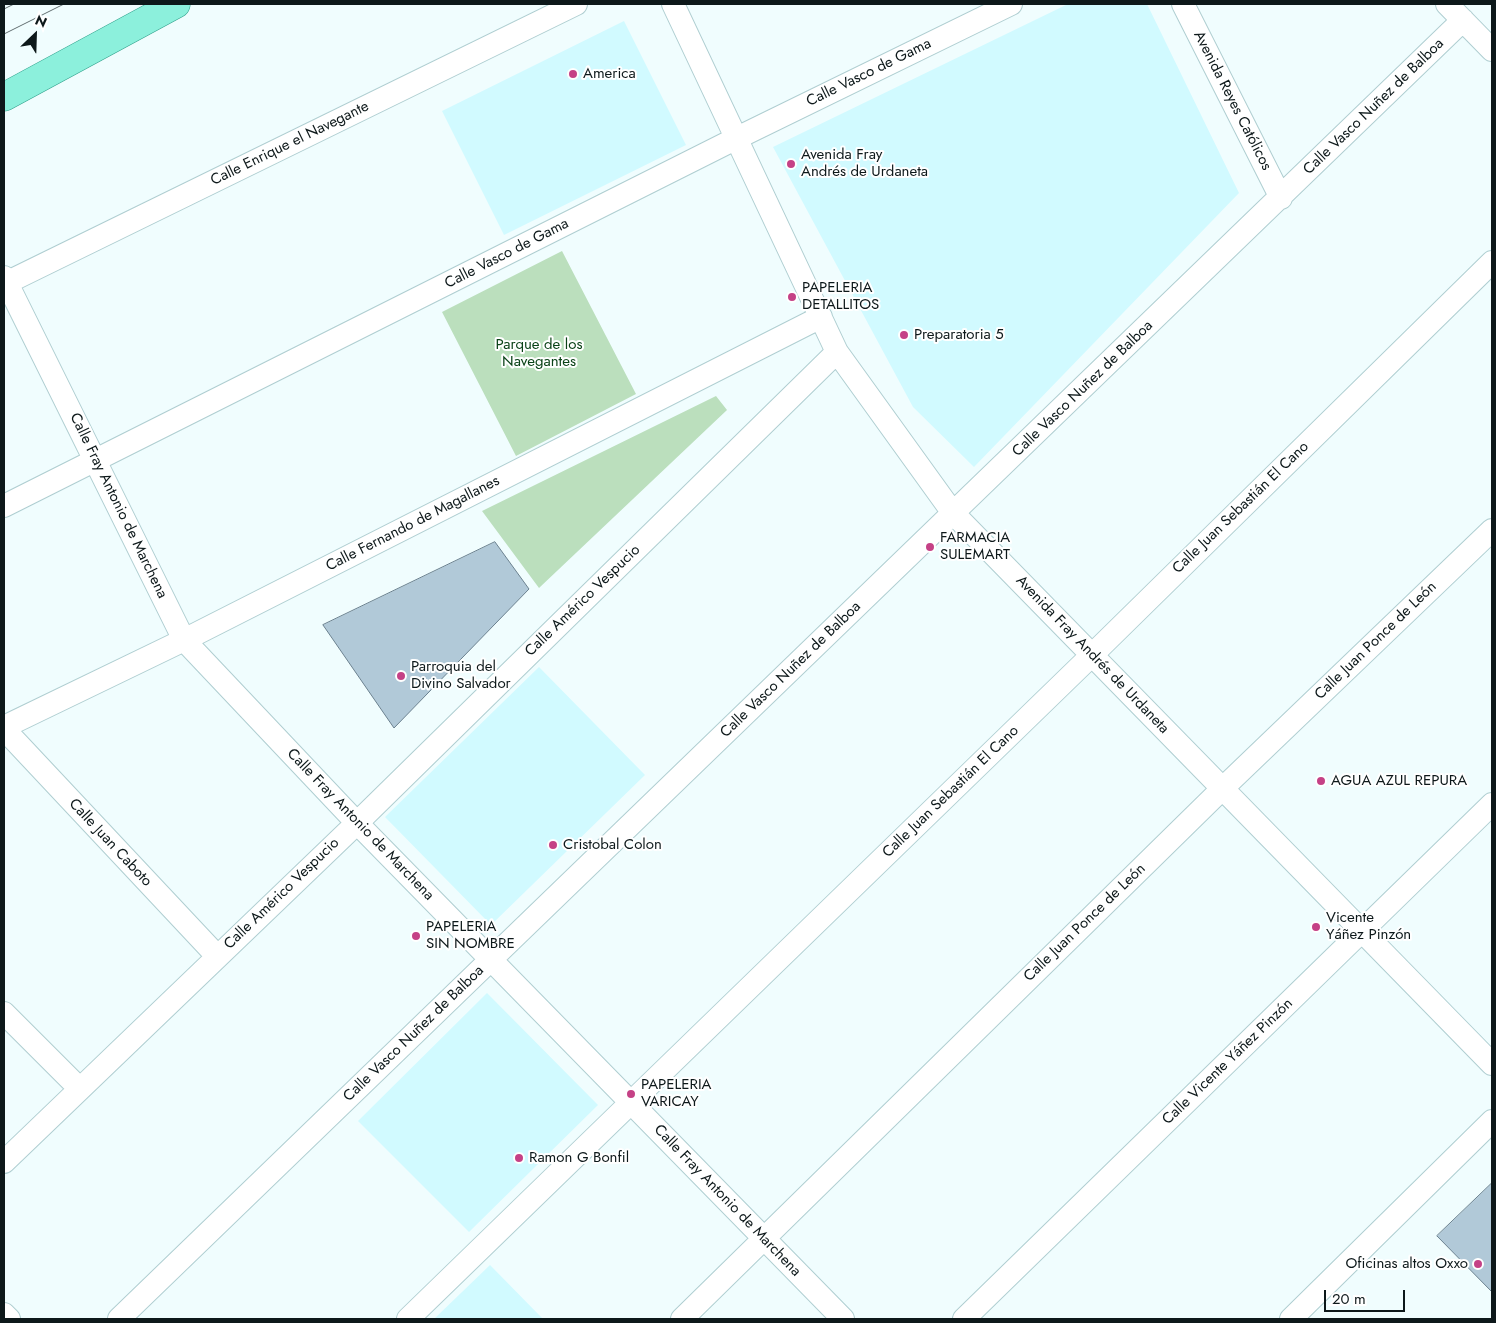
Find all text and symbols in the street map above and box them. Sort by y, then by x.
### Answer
north arrow [10,10,60,60]
text: N [32,10,50,33]
street label: Avenida Reyes Católicos [1189,28,1275,174]
street label: Calle Vasco de Gama [804,35,934,111]
street label: Calle Vasco Nuñez de Balboa [1300,35,1448,179]
place label: America [583,65,636,83]
marker: America [567,68,579,80]
street label: Calle Enrique el Navegante [208,98,372,190]
place label: Avenida Fray Andrés de Urdaneta [801,146,928,181]
marker: Avenida Fray Andrés de Urdaneta [785,158,797,170]
street label: Calle Vasco de Gama [442,215,572,293]
place label: PAPELERIA DETALLITOS [802,279,879,314]
marker: PAPELERIA DETALLITOS [786,291,798,303]
street label: Calle Vasco Nuñez de Balboa [1009,317,1157,461]
place label: Preparatoria 5 [914,326,1004,344]
marker: Preparatoria 5 [898,329,910,341]
park label: Parque de los Navegantes [495,336,583,371]
street label: Calle Fray Antonio de Marchena [65,410,171,602]
street label: Calle Juan Sebastián El Cano [1169,438,1313,578]
street label: Calle Fernando de Magallanes [323,472,503,576]
place label: FARMACIA SULEMART [940,529,1010,564]
street label: Calle Américo Vespucio [522,541,644,661]
marker: FARMACIA SULEMART [924,541,936,553]
street label: Avenida Fray Andrés de Urdaneta [1012,572,1172,738]
street label: Calle Juan Ponce de León [1311,578,1441,704]
street label: Calle Vasco Nuñez de Balboa [717,598,865,742]
place label: Parroquia del Divino Salvador [411,658,511,693]
marker: Parroquia del Divino Salvador [395,670,407,682]
street label: Calle Juan Sebastián El Cano [879,722,1023,862]
street label: Calle Fray Antonio de Marchena [283,745,437,905]
place label: AGUA AZUL REPURA [1331,772,1467,790]
marker: AGUA AZUL REPURA [1315,775,1327,787]
street label: Calle Juan Caboto [65,795,155,891]
street label: Calle Américo Vespucio [221,834,343,954]
place label: Cristobal Colon [563,836,662,854]
marker: Cristobal Colon [547,839,559,851]
street label: Calle Juan Ponce de León [1020,860,1150,986]
place label: Vicente Yáñez Pinzón [1326,909,1411,944]
place label: PAPELERIA SIN NOMBRE [426,918,515,953]
marker: Vicente Yáñez Pinzón [1310,921,1322,933]
marker: PAPELERIA SIN NOMBRE [410,930,422,942]
street label: Calle Vasco Nuñez de Balboa [340,962,488,1106]
street label: Calle Vicente Yáñez Pinzón [1159,995,1297,1129]
place label: PAPELERIA VARICAY [641,1076,712,1111]
marker: PAPELERIA VARICAY [625,1088,637,1100]
street label: Calle Fray Antonio de Marchena [650,1121,804,1281]
place label: Ramon G Bonfil [529,1149,629,1167]
marker: Ramon G Bonfil [513,1152,525,1164]
place label: Oficinas altos Oxxo [1345,1255,1468,1273]
marker: Oficinas altos Oxxo [1472,1258,1484,1270]
scale bar [1326,1280,1407,1312]
text: 20 m [1332,1288,1366,1310]

